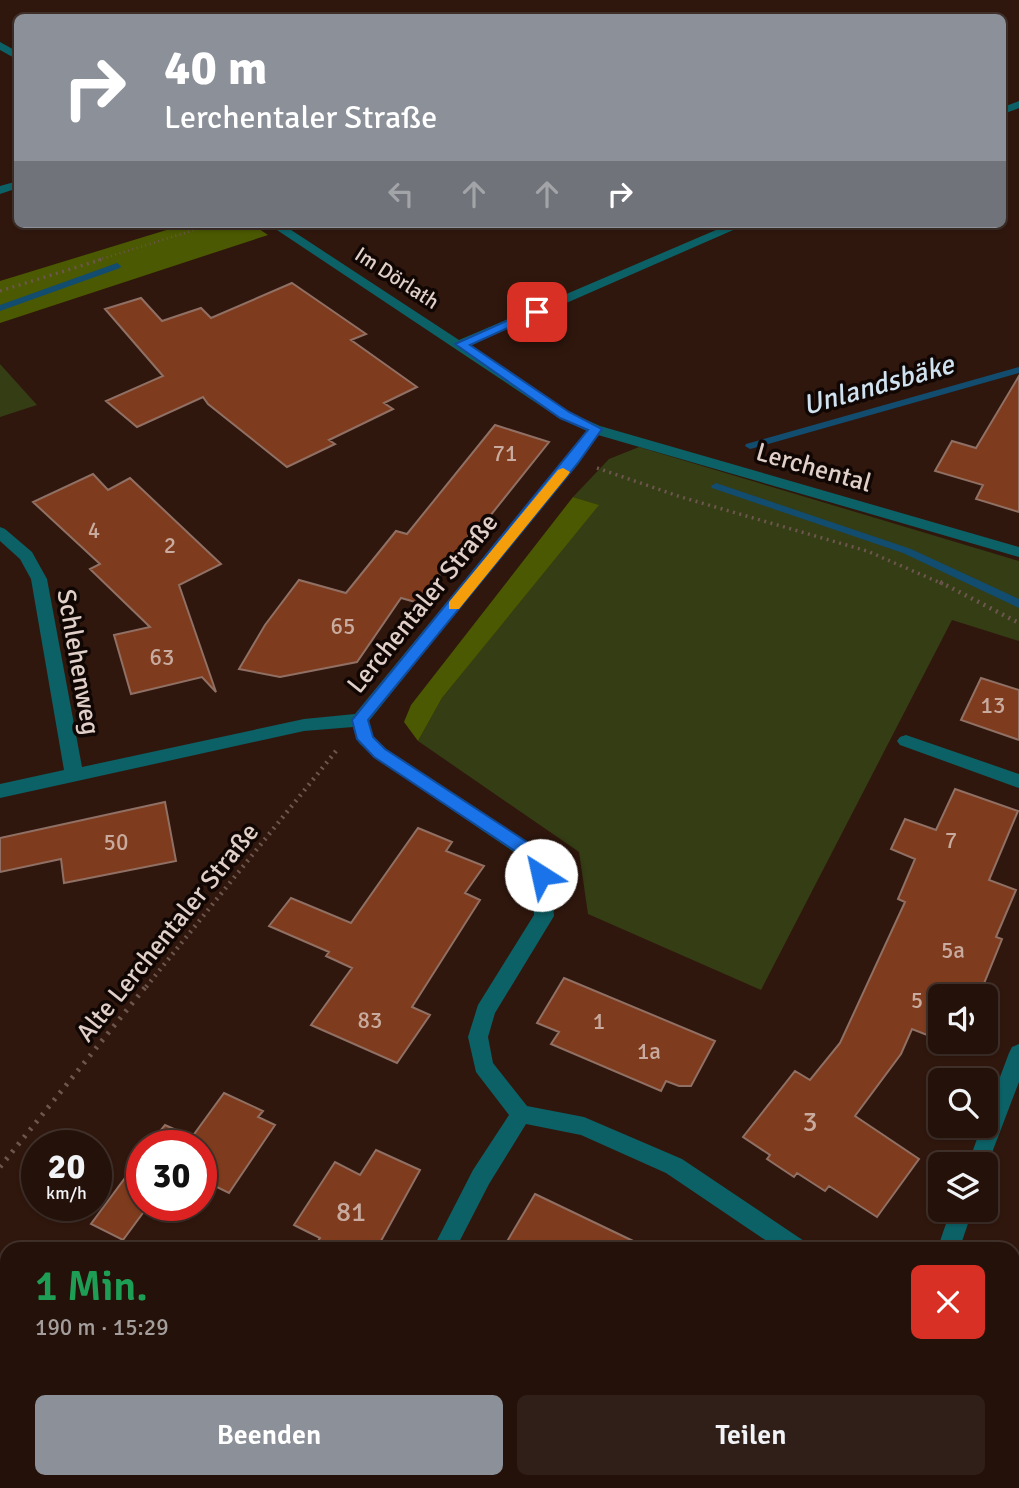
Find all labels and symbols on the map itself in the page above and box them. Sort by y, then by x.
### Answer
street label: Im Dörlath [350,241,444,315]
pin [507,282,567,342]
water label: Unlandsbäke [799,347,960,423]
street label: Lerchental [752,436,875,500]
house number: 71 [493,439,517,468]
street label: Lerchentaler Straße [340,507,505,700]
house number: 4 [88,516,100,545]
house number: 2 [164,531,176,560]
street label: Schlehenweg [49,587,107,738]
house number: 65 [331,612,355,641]
house number: 63 [150,643,174,672]
house number: 13 [981,691,1005,720]
street label: Alte Lerchentaler Straße [70,817,266,1049]
house number: 7 [945,826,957,855]
house number: 50 [104,828,128,857]
position arrow [504,838,578,912]
house number: 5a [941,936,965,965]
house number: 5 [911,986,923,1015]
house number: 83 [358,1006,382,1035]
house number: 1 [593,1007,605,1036]
house number: 1a [637,1037,661,1066]
house number: 3 [802,1105,818,1139]
speed limit sign: 30 [126,1130,217,1221]
house number: 81 [336,1195,366,1229]

